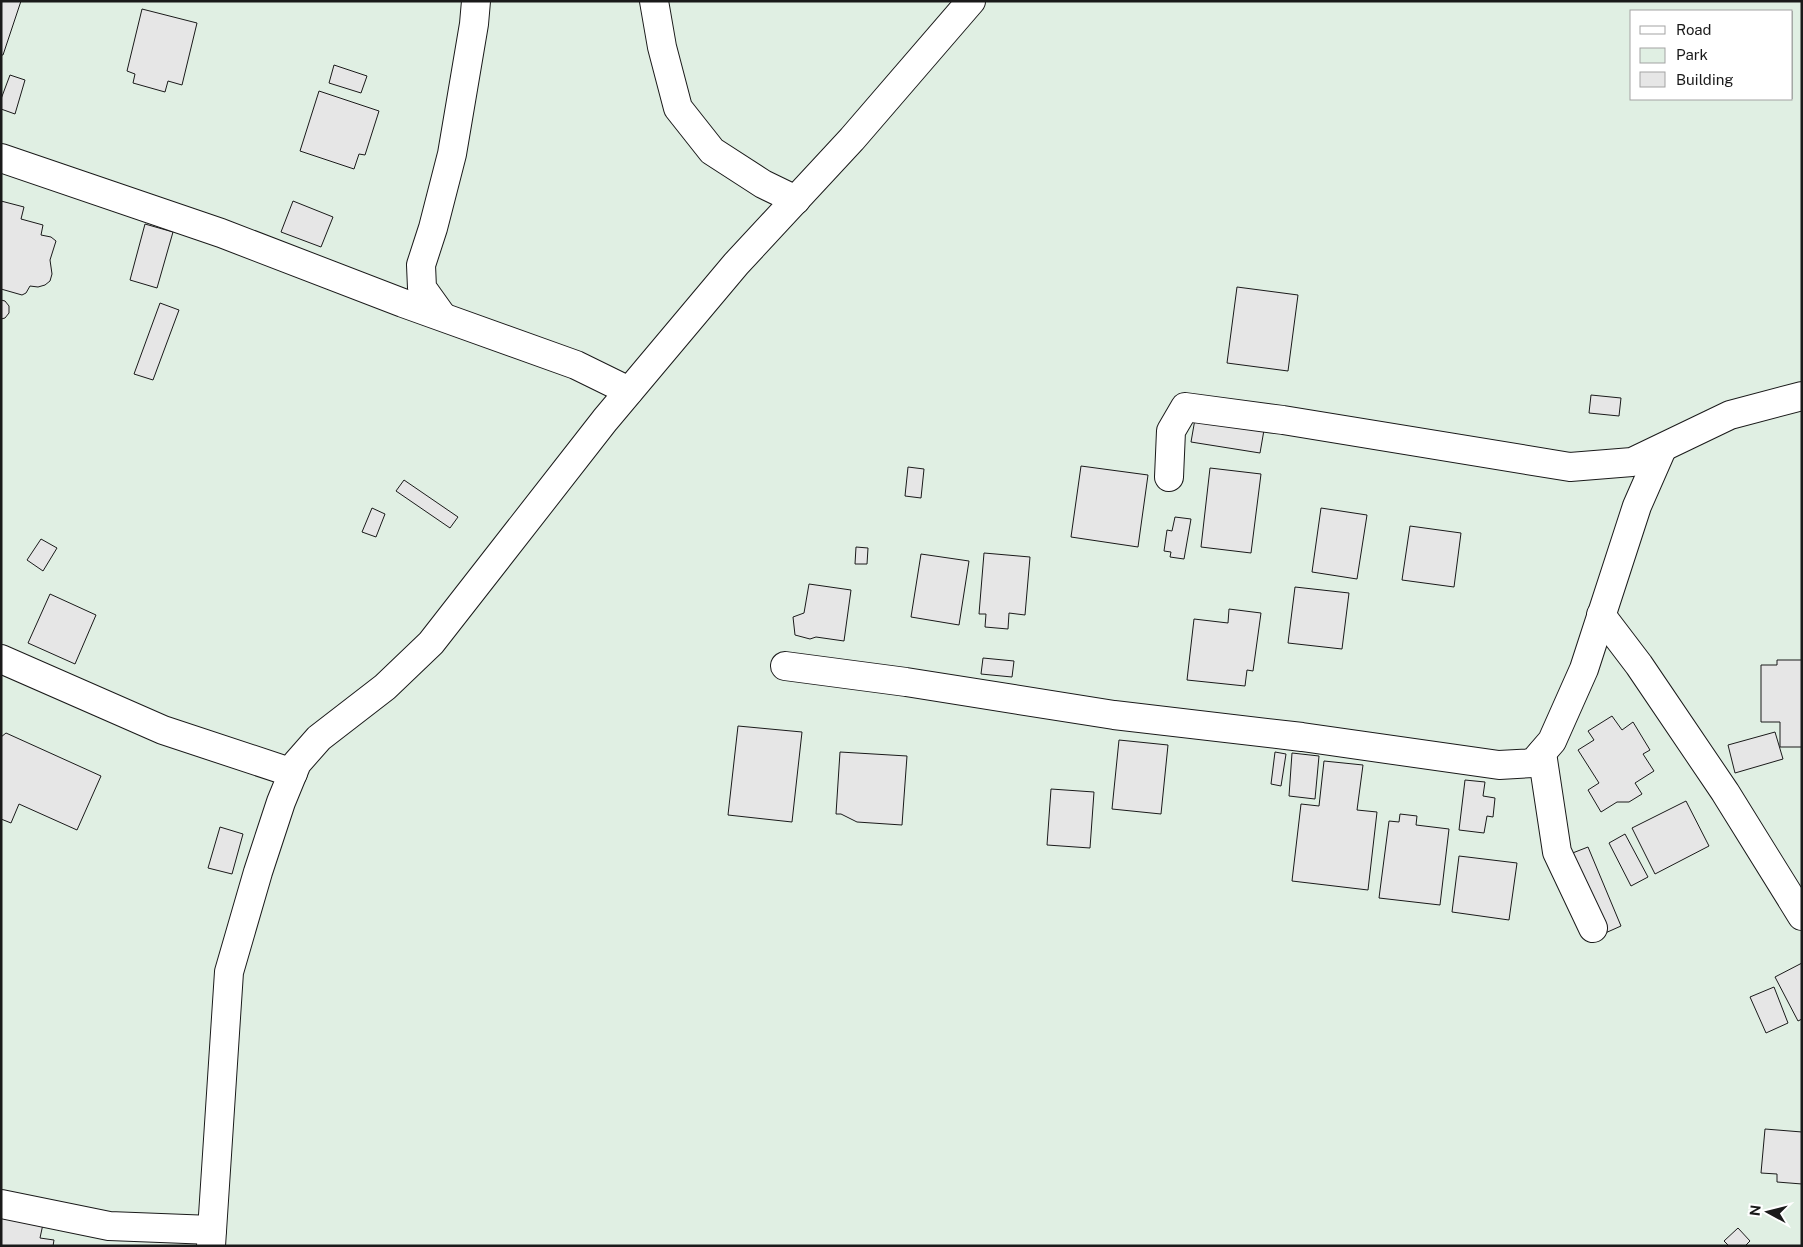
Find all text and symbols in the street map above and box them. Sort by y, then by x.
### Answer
legend [1630,10,1793,100]
text: Road [1676,21,1712,38]
text: Park [1676,46,1708,63]
text: Building [1676,71,1734,88]
north arrow [1743,1187,1793,1237]
text: N [1746,1204,1764,1217]

